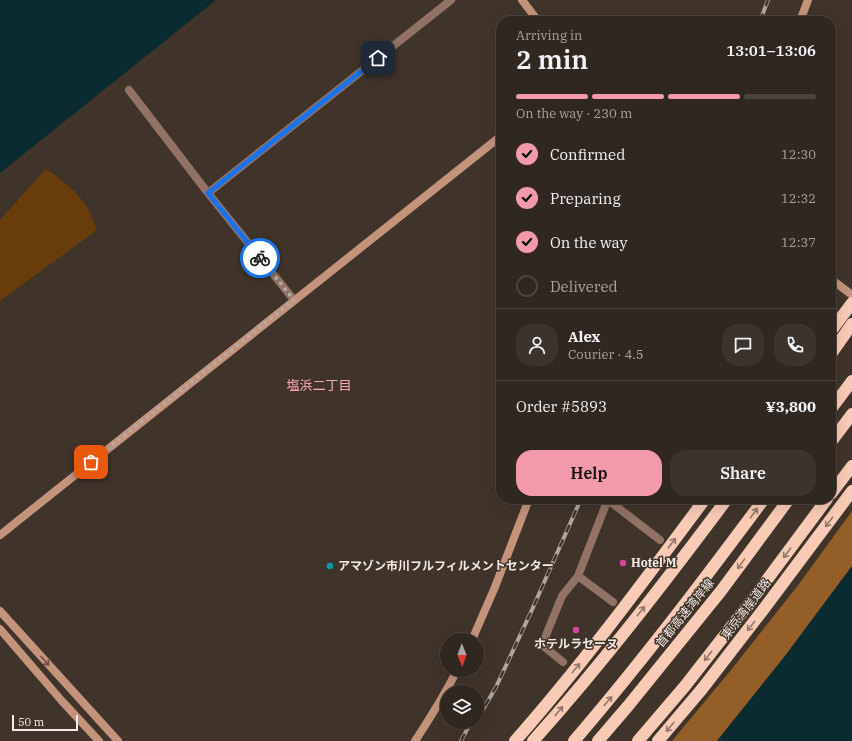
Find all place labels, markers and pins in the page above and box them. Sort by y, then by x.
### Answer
pin [361,41,395,75]
pin [74,445,108,479]
place label: Hotel M [631,555,677,570]
place label: アマゾン市川フルフィルメントセンター [338,558,554,573]
marker: Hotel M [618,558,628,568]
marker: アマゾン市川フルフィルメントセンター [325,561,335,571]
marker: ホテルラセーヌ [571,625,581,635]
place label: ホテルラセーヌ [534,636,618,651]

